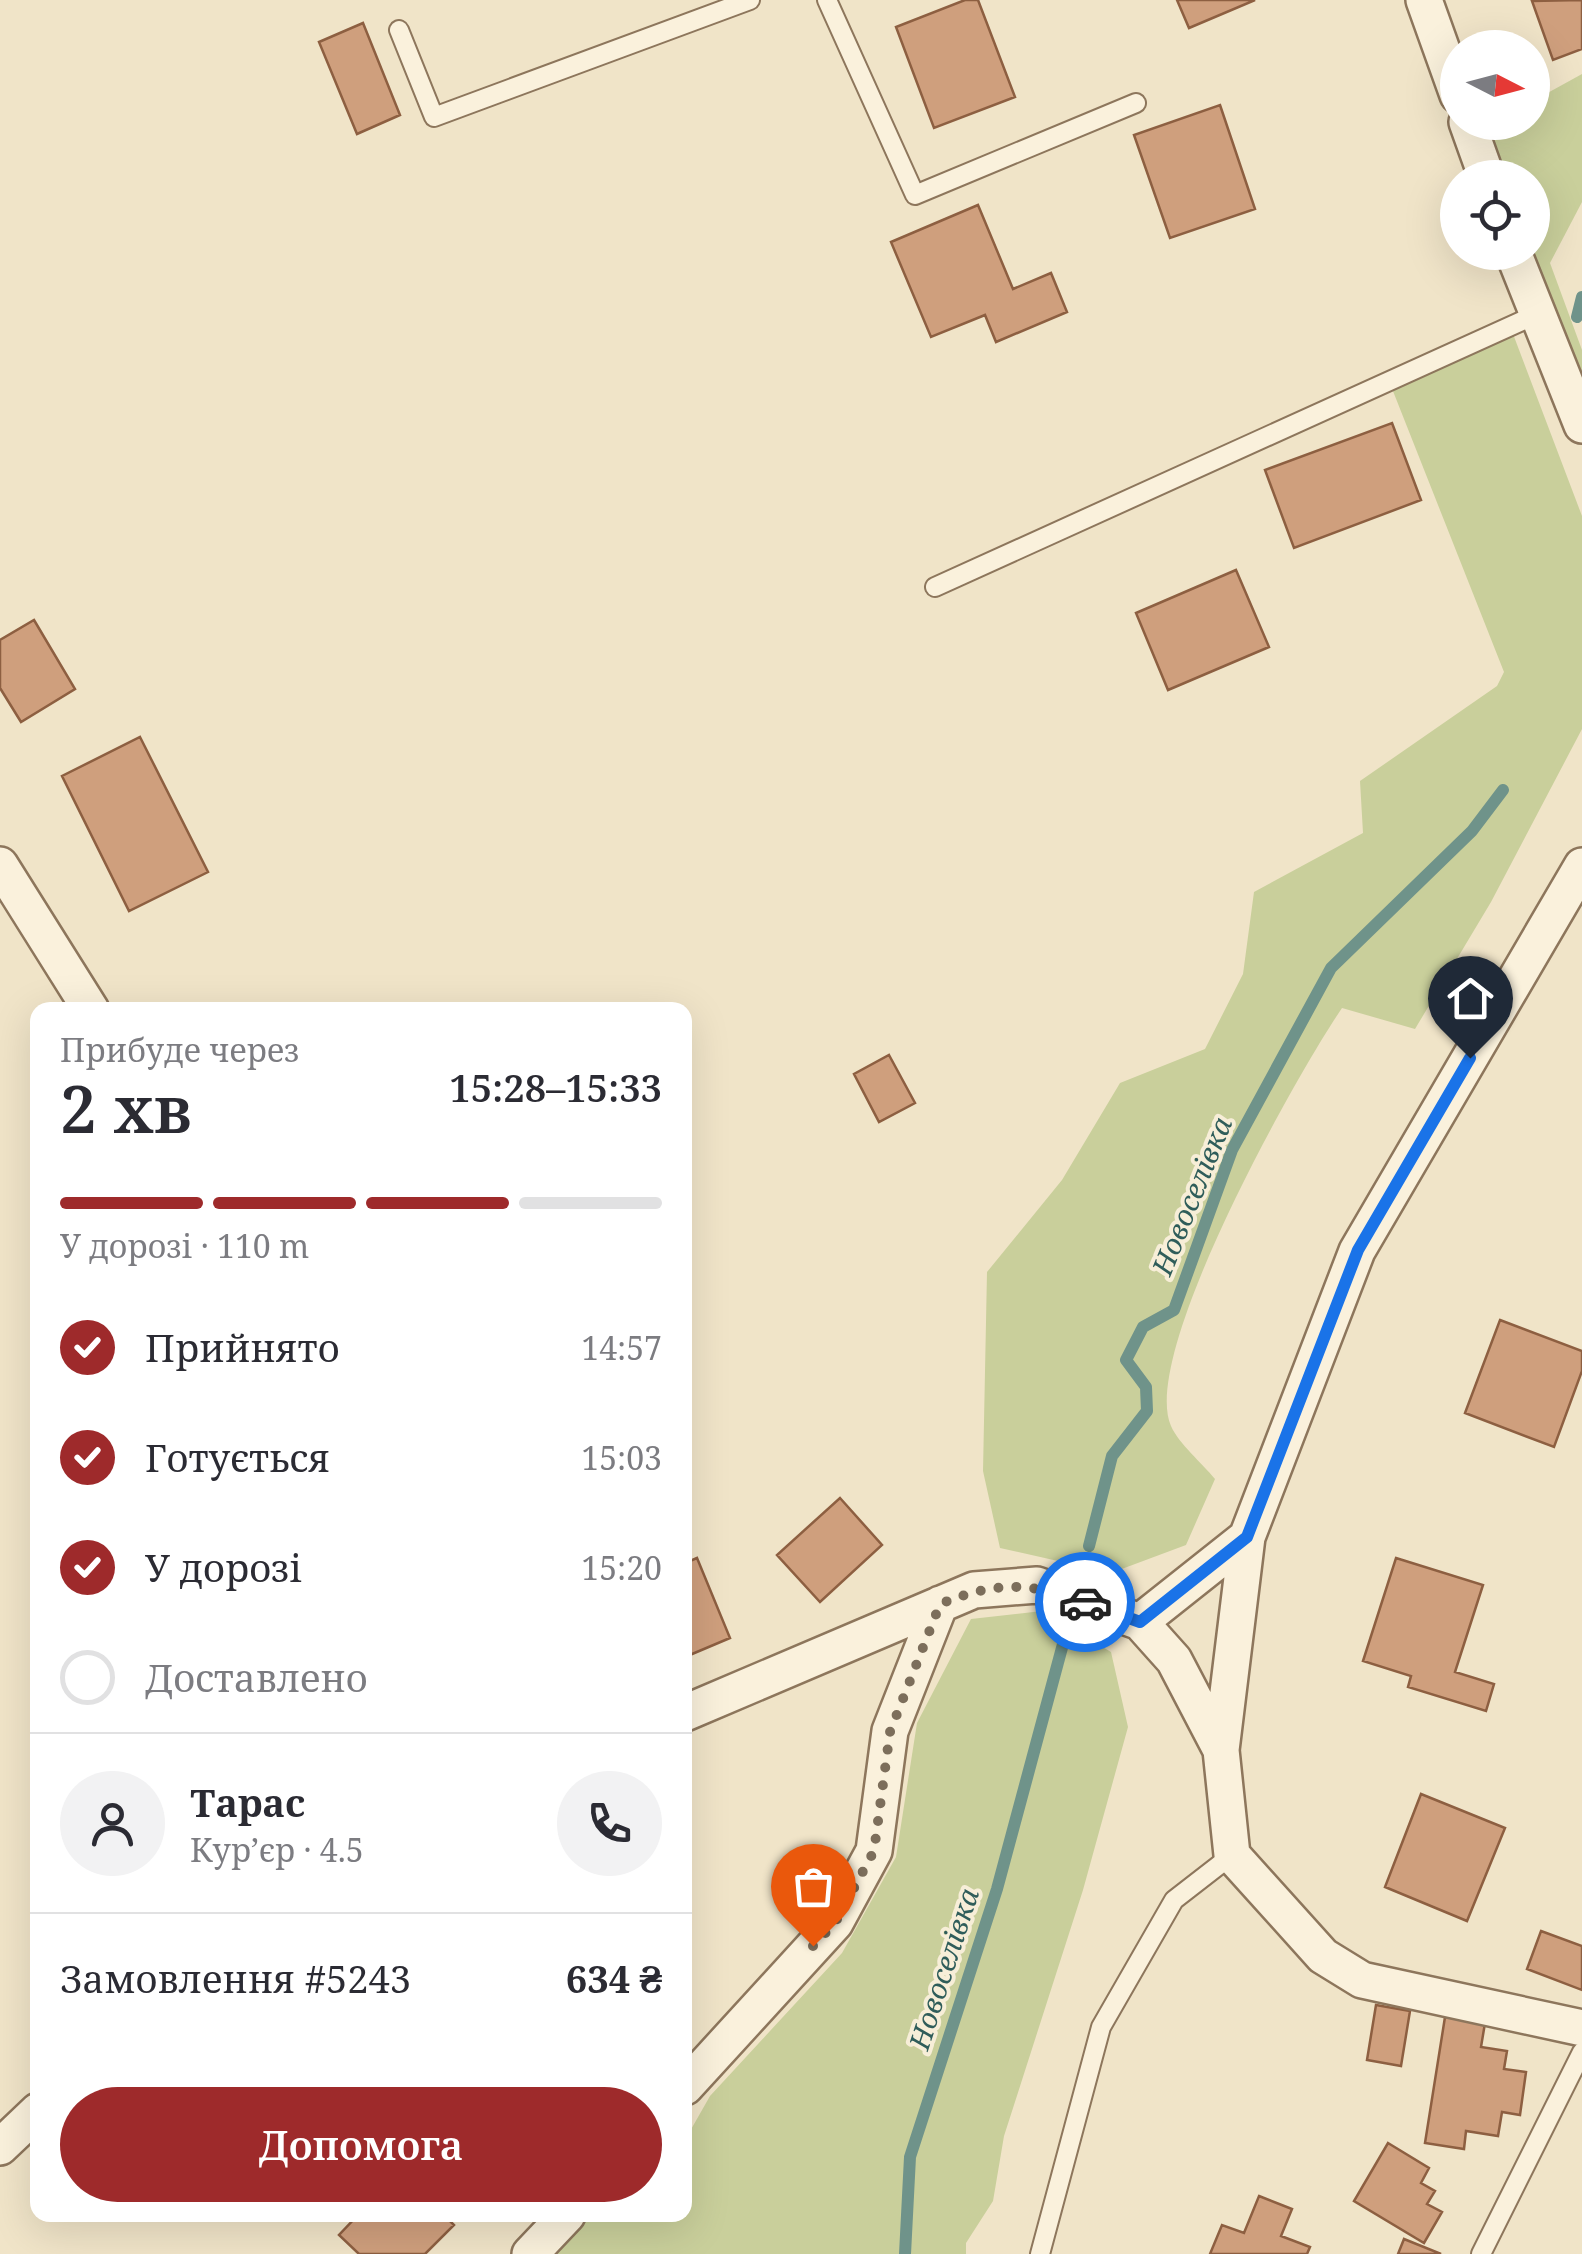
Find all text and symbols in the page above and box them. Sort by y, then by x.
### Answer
north arrow [1440,30,1550,140]
map controls [1440,30,1550,270]
button: locate [1440,160,1550,270]
pin [1428,956,1513,1059]
icon: home [1443,971,1498,1026]
text: Прибуде через [60,1028,299,1071]
text: 15:28–15:33 [449,1061,662,1113]
text: 2 хв [60,1064,192,1152]
water label: Новоселівка [1142,1111,1240,1281]
text: У дорозі · 110 m [60,1224,309,1267]
icon: check [60,1320,115,1375]
text: Прийнято [145,1321,340,1373]
text: 14:57 [581,1326,662,1369]
icon: check [60,1430,115,1485]
text: Готується [145,1431,330,1483]
text: 15:03 [581,1436,662,1479]
icon: check [60,1540,115,1595]
text: У дорозі [145,1541,302,1593]
text: 15:20 [581,1546,662,1589]
courier [1035,1552,1135,1652]
icon: car [1058,1575,1113,1630]
text: Доставлено [145,1651,368,1703]
button: person [60,1771,165,1876]
button: phone [557,1771,662,1876]
text: Тарас [190,1776,305,1828]
text: Кур’єр · 4.5 [190,1828,364,1871]
pin [771,1844,856,1947]
icon: bag [786,1859,841,1914]
water label: Новоселівка [899,1883,987,2055]
text: Замовлення #5243 [60,1952,411,2004]
text: 634 ₴ [566,1952,662,2004]
button: Допомога [60,2087,662,2202]

